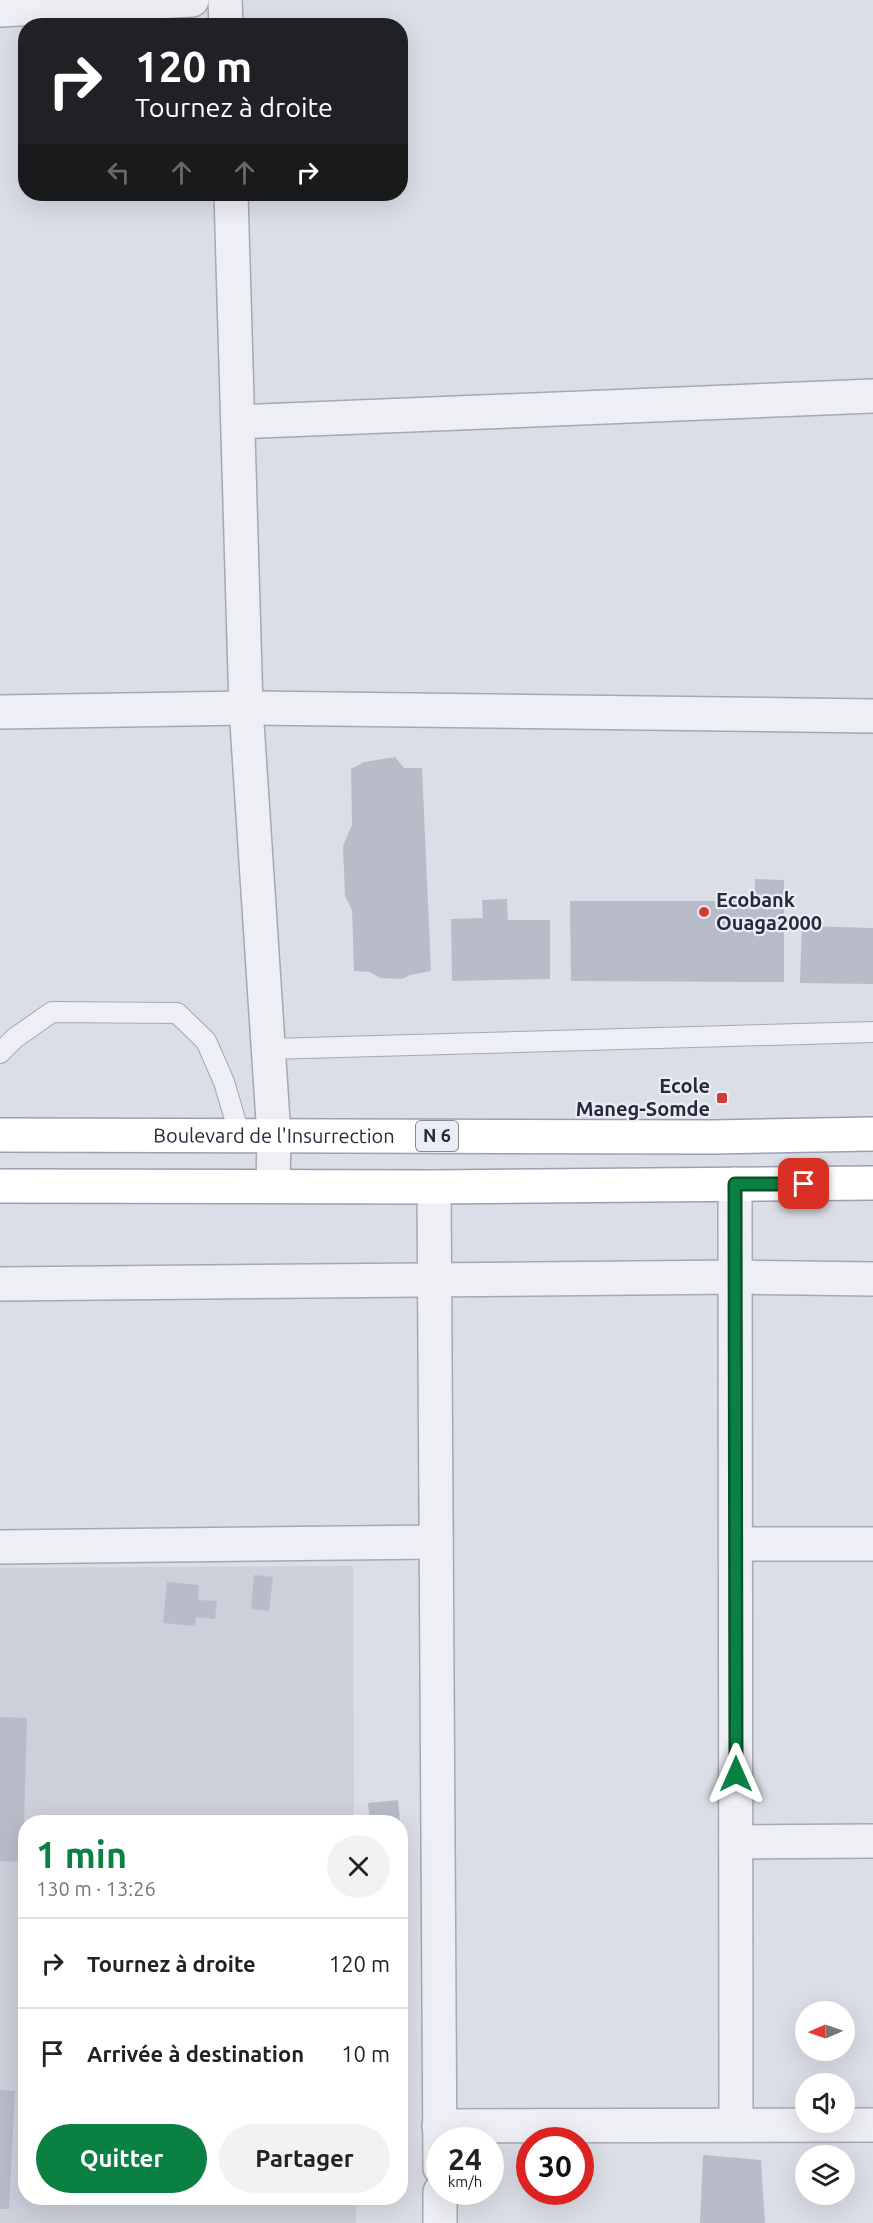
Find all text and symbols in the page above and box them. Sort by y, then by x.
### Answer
icon: right [36,42,114,120]
text: 120 m [135,43,252,90]
text: Tournez à droite [135,92,333,122]
icon: left [102,156,135,189]
icon: ahead [165,156,198,189]
icon: ahead [228,156,261,189]
icon: right [291,156,324,189]
place label: Ecobank Ouaga2000 [716,888,822,934]
marker: Ecobank Ouaga2000 [697,905,711,919]
place label: Ecole Maneg-Somde [576,1074,710,1120]
marker: Ecole Maneg-Somde [715,1091,729,1105]
road number: N 6 [416,1121,458,1151]
street label: Boulevard de l'Insurrection [153,1123,395,1147]
pin [778,1158,829,1209]
icon: arrive [787,1167,820,1200]
position arrow [704,1742,768,1806]
text: 1 min [36,1834,127,1875]
button: close [327,1835,390,1898]
text: 130 m · 13:26 [36,1877,156,1900]
icon: right [36,1947,69,1980]
text: Tournez à droite [87,1951,256,1976]
text: 120 m [329,1951,390,1976]
north arrow [795,2001,855,2061]
map controls [795,2001,855,2205]
icon: arrive [36,2037,69,2070]
text: Arrivée à destination [87,2041,304,2066]
text: 10 m [341,2041,390,2066]
button: sound [795,2073,855,2133]
button: Quitter [36,2124,207,2193]
button: Partager [219,2124,390,2193]
speed limit sign: 30 [516,2127,594,2205]
text: 24 [448,2142,482,2176]
button: layers [795,2145,855,2205]
text: km/h [448,2173,482,2190]

